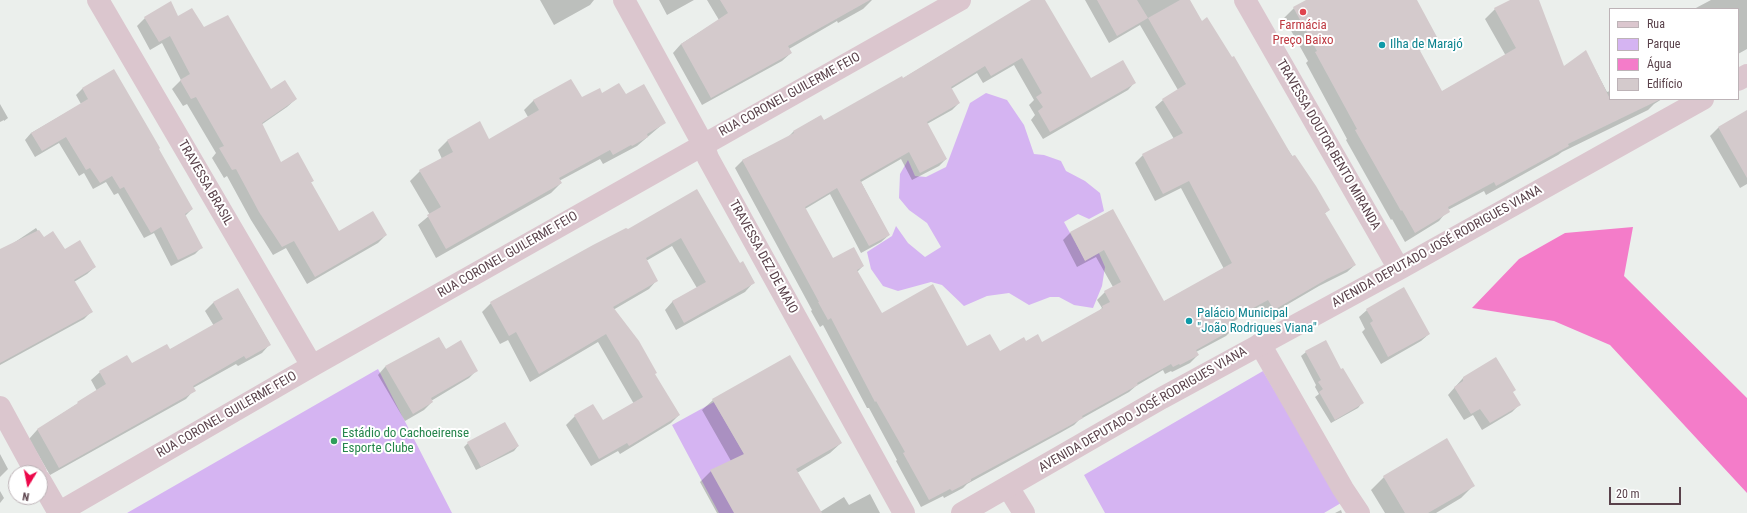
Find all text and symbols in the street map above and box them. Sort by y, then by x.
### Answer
marker: Farmácia Preço Baixo [1298,7,1308,17]
legend [1609,8,1739,100]
text: Rua [1647,17,1665,31]
place label: Farmácia Preço Baixo [1272,18,1334,49]
place label: Ilha de Marajó [1390,37,1463,53]
text: Parque [1647,37,1680,51]
marker: Ilha de Marajó [1377,40,1387,50]
street label: RUA CORONEL GUILERME FEIO [717,50,863,140]
street label: TRAVESSA DOUTOR BENTO MIRANDA [1273,57,1383,233]
text: Água [1647,57,1671,71]
text: Edifício [1647,77,1683,91]
street label: TRAVESSA BRASIL [174,138,236,228]
street label: AVENIDA DEPUTADO JOSÉ RODRIGUES VIANA [1329,183,1545,311]
street label: TRAVESSA DEZ DE MAIO [725,198,801,316]
street label: RUA CORONEL GUILERME FEIO [435,209,581,301]
place label: Palácio Municipal "João Rodrigues Viana" [1197,306,1317,337]
marker: Palácio Municipal "João Rodrigues Viana" [1184,316,1194,326]
street label: AVENIDA DEPUTADO JOSÉ RODRIGUES VIANA [1036,344,1250,476]
street label: RUA CORONEL GUILERME FEIO [154,369,300,461]
place label: Estádio do Cachoeirense Esporte Clube [342,426,469,457]
marker: Estádio do Cachoeirense Esporte Clube [329,436,339,446]
north arrow [8,465,48,505]
scale bar [1611,479,1683,505]
text: 20 m [1616,487,1640,501]
text: N [22,489,30,503]

